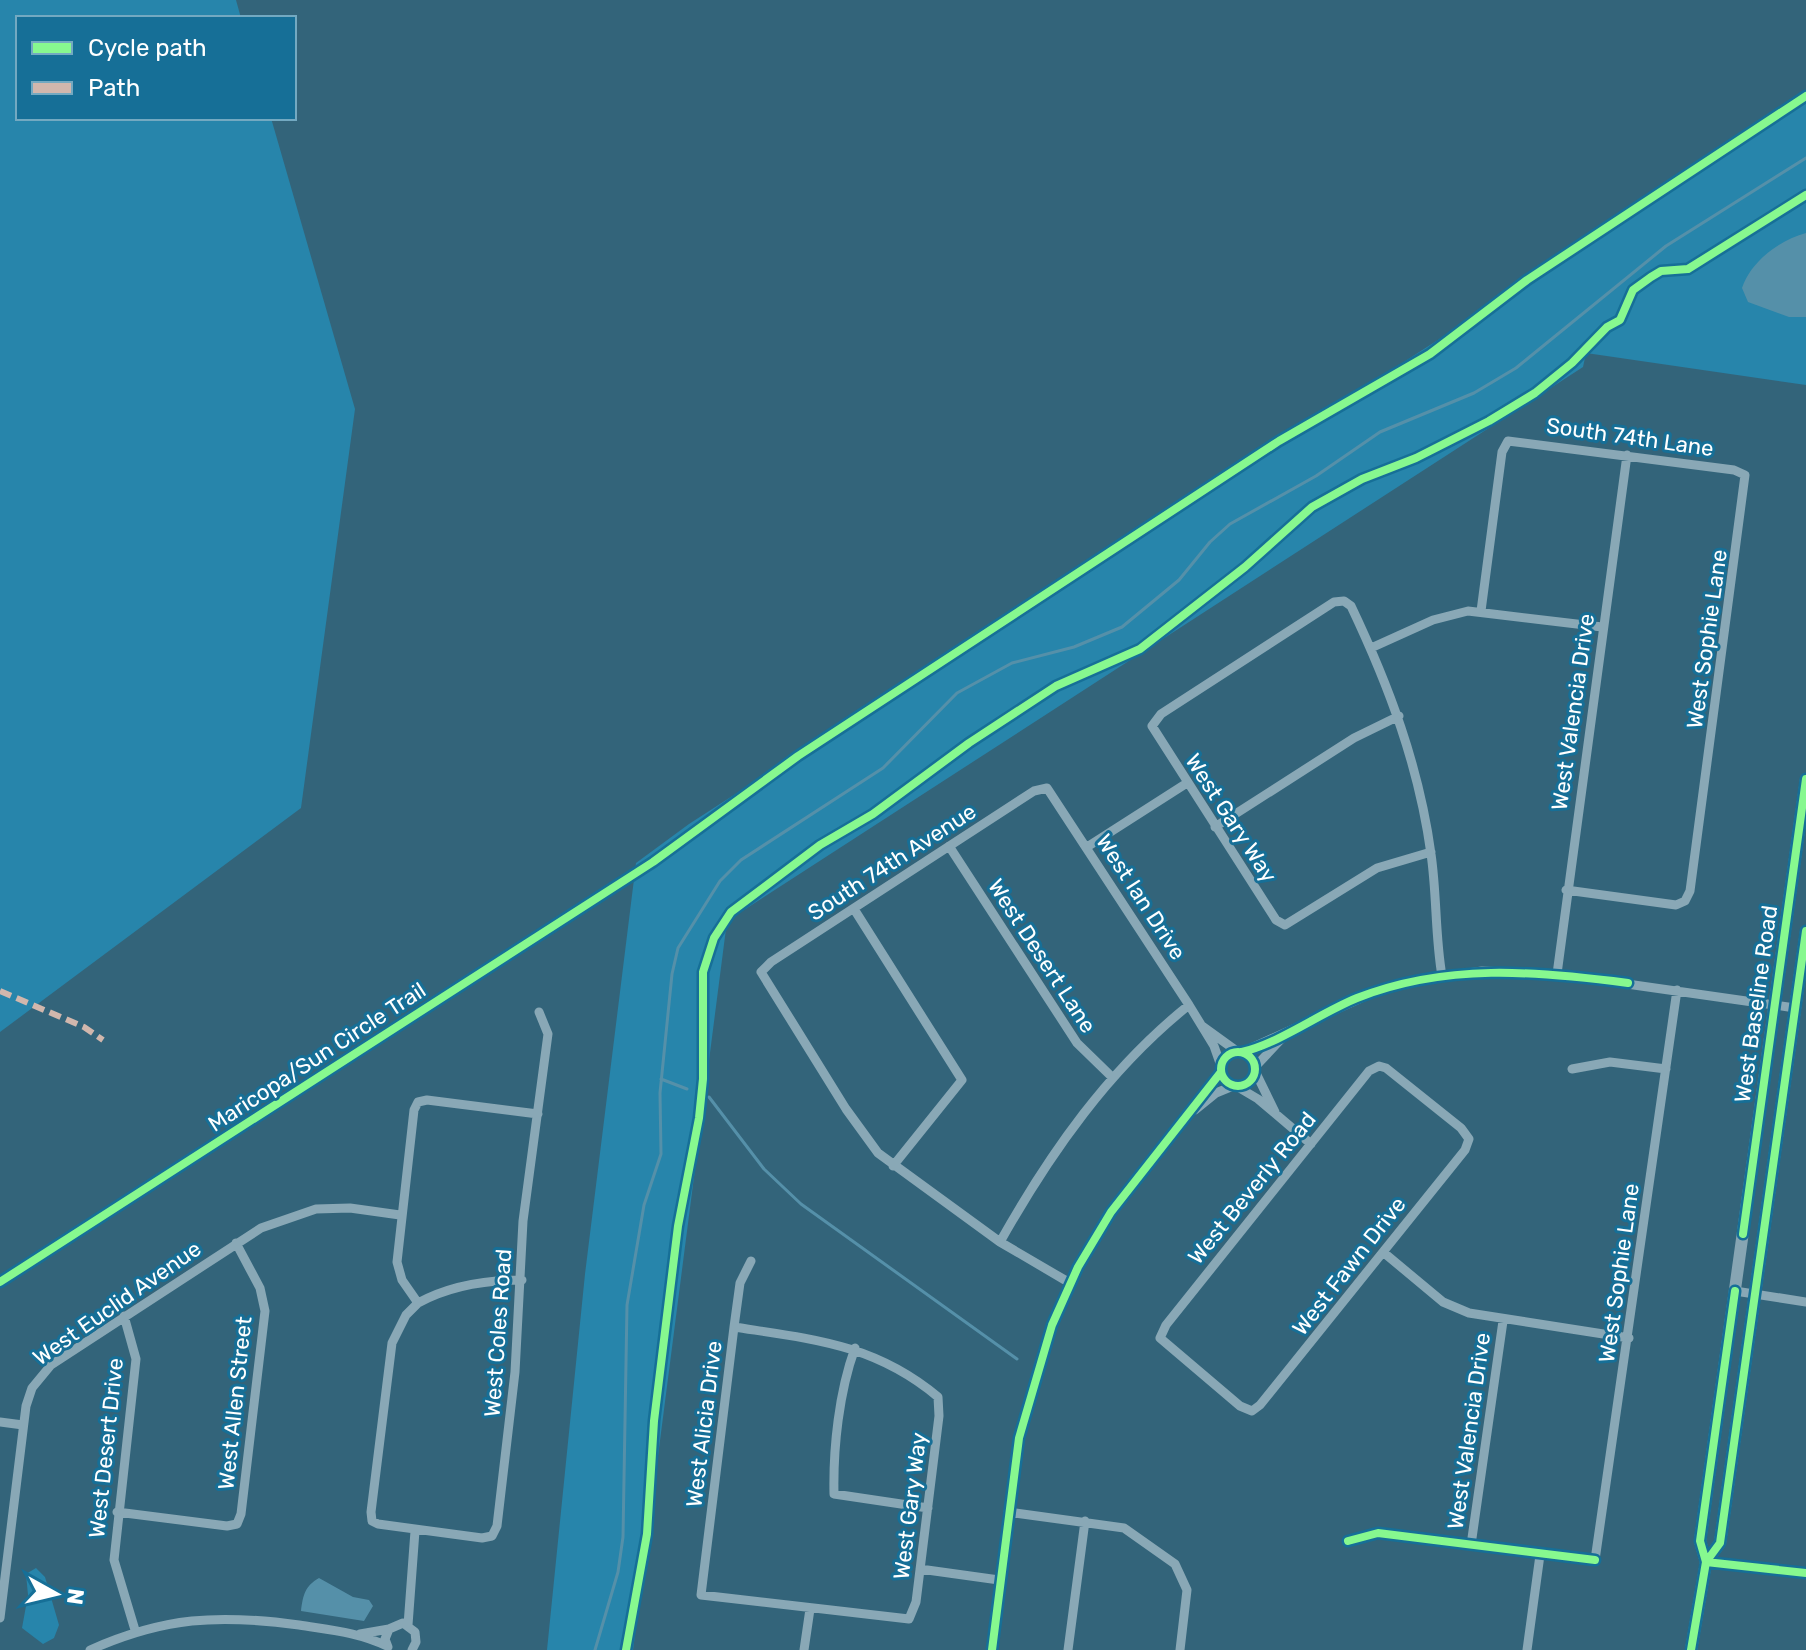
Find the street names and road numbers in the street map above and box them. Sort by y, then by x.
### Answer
street label: South 74th Lane [1545,412,1715,462]
street label: West Sophie Lane [1681,548,1733,730]
street label: West Valencia Drive [1546,612,1600,812]
street label: West Gary Way [1179,749,1283,887]
street label: South 74th Avenue [803,798,981,926]
street label: West Ian Drive [1090,829,1192,965]
street label: West Desert Lane [982,874,1102,1038]
street label: West Baseline Road [1729,904,1783,1104]
street label: Maricopa/Sun Circle Trail [203,977,431,1137]
street label: West Beverly Road [1182,1106,1322,1270]
street label: West Sophie Lane [1593,1182,1645,1364]
street label: West Fawn Drive [1287,1191,1411,1341]
street label: West Euclid Avenue [28,1235,206,1371]
street label: West Coles Road [479,1248,517,1418]
street label: West Allen Street [212,1315,258,1491]
street label: West Valencia Drive [1442,1331,1496,1531]
street label: West Alicia Drive [680,1339,728,1509]
street label: West Desert Drive [83,1357,129,1539]
street label: West Gary Way [888,1431,932,1581]

